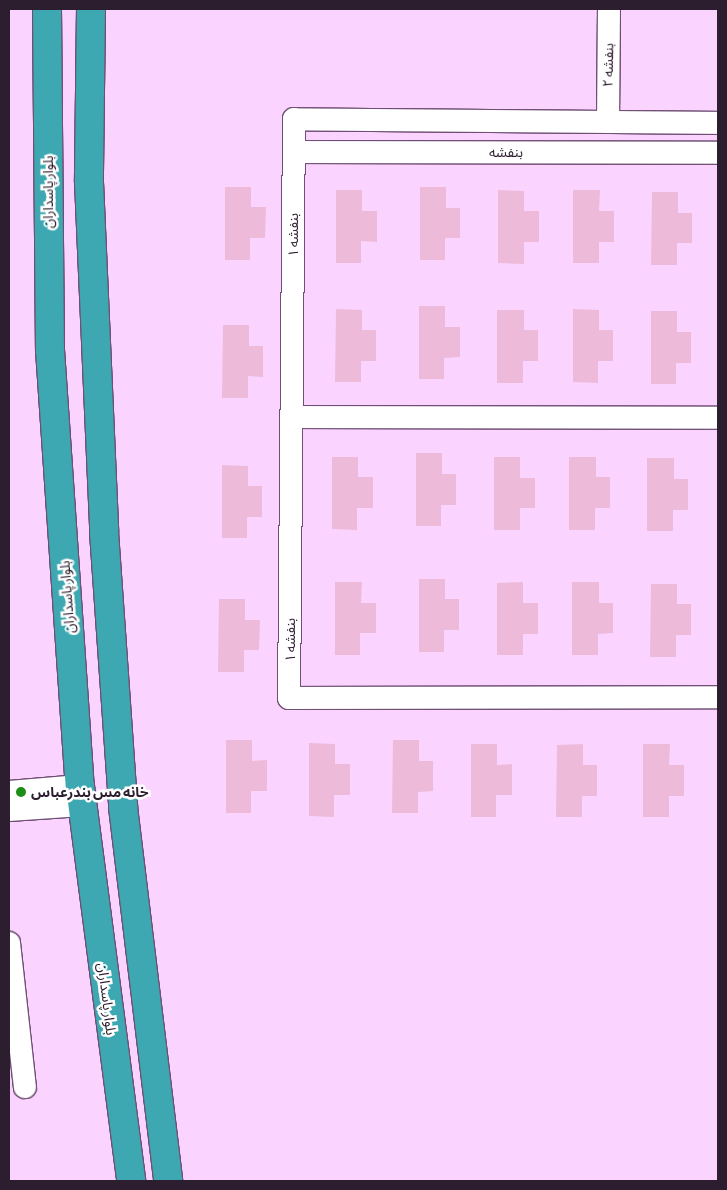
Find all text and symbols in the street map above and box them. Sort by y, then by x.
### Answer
street label: بنفشه ۲ [599,43,617,87]
street label: بنفشه [489,144,523,160]
street label: بلوار پاسداران [40,156,56,228]
street label: بنفشه ۱ [285,213,301,257]
street label: بلوار پاسداران [56,560,78,634]
street label: بنفشه ۱ [282,618,298,662]
place label: خانه مس بندرعباس [31,784,149,800]
marker: خانه مس بندرعباس [15,786,27,798]
street label: بلوار پاسداران [94,962,120,1036]

